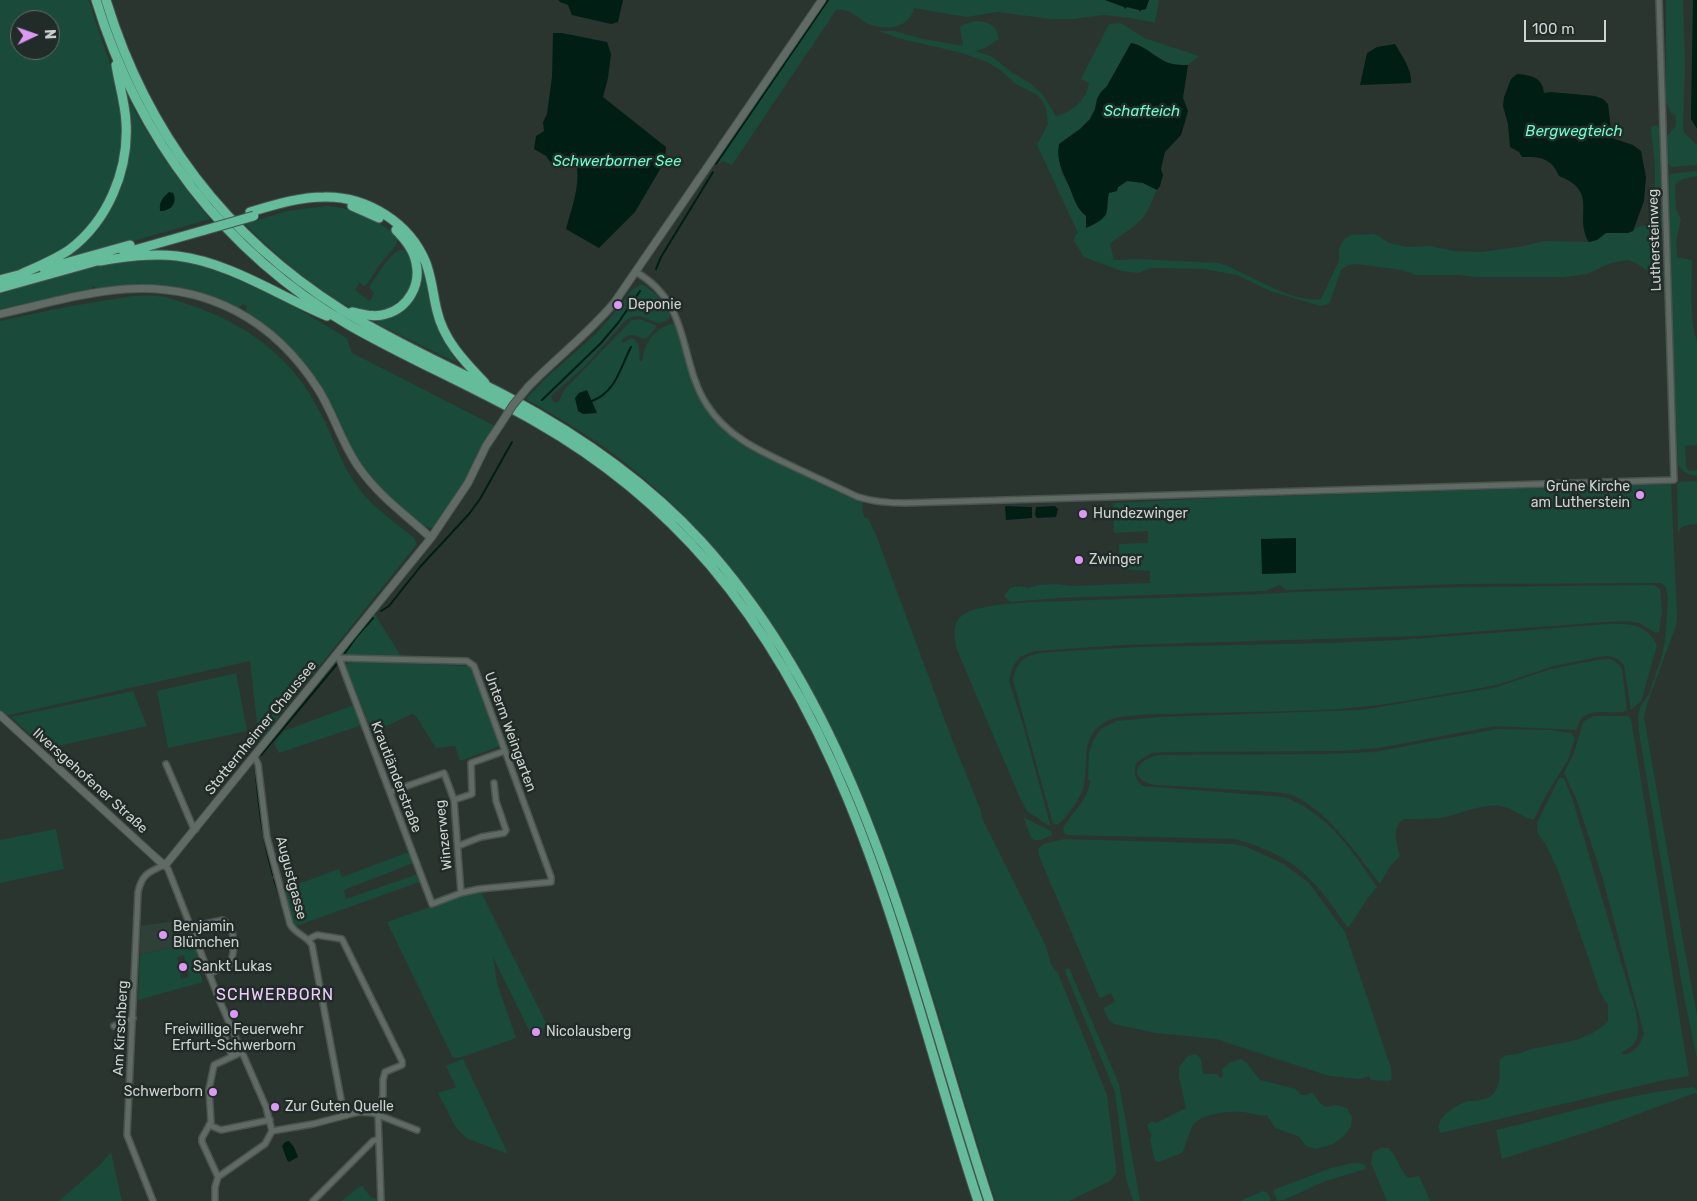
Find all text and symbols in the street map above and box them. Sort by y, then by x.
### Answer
north arrow [10,10,60,60]
scale bar [1527,10,1610,42]
text: 100 m [1532,20,1574,38]
text: N [41,29,58,40]
water label: Schafteich [1104,103,1180,121]
water label: Bergwegteich [1525,123,1623,141]
water label: Schwerborner See [553,153,681,171]
street label: Luthersteinweg [1645,188,1665,292]
place label: Deponie [628,297,682,313]
marker: Deponie [612,299,624,311]
place label: Grüne Kirche am Lutherstein [1531,479,1630,512]
marker: Grüne Kirche am Lutherstein [1634,489,1646,501]
place label: Hundezwinger [1093,506,1188,522]
marker: Hundezwinger [1077,508,1089,520]
place label: Zwinger [1089,552,1142,568]
marker: Zwinger [1073,554,1085,566]
street label: Stotternheimer Chaussee [202,658,320,798]
street label: Unterm Weingarten [480,670,540,794]
street label: Krautländerstraße [367,719,425,835]
street label: Ilversgehofener Straße [29,725,151,837]
street label: Winzerweg [432,799,456,871]
street label: Augustgasse [272,835,310,921]
place label: Benjamin Blümchen [173,919,239,952]
marker: Benjamin Blümchen [157,929,169,941]
place label: Sankt Lukas [193,959,272,975]
marker: Sankt Lukas [177,961,189,973]
street label: Am Kirschberg [110,980,132,1076]
district label: SCHWERBORN [215,985,335,1005]
marker: Freiwillige Feuerwehr Erfurt-Schwerborn [228,1008,240,1020]
place label: Freiwillige Feuerwehr Erfurt-Schwerborn [165,1022,303,1054]
place label: Nicolausberg [546,1024,631,1040]
marker: Nicolausberg [530,1026,542,1038]
place label: Schwerborn [124,1084,203,1100]
marker: Schwerborn [207,1086,219,1098]
place label: Zur Guten Quelle [285,1099,394,1115]
marker: Zur Guten Quelle [269,1101,281,1113]

